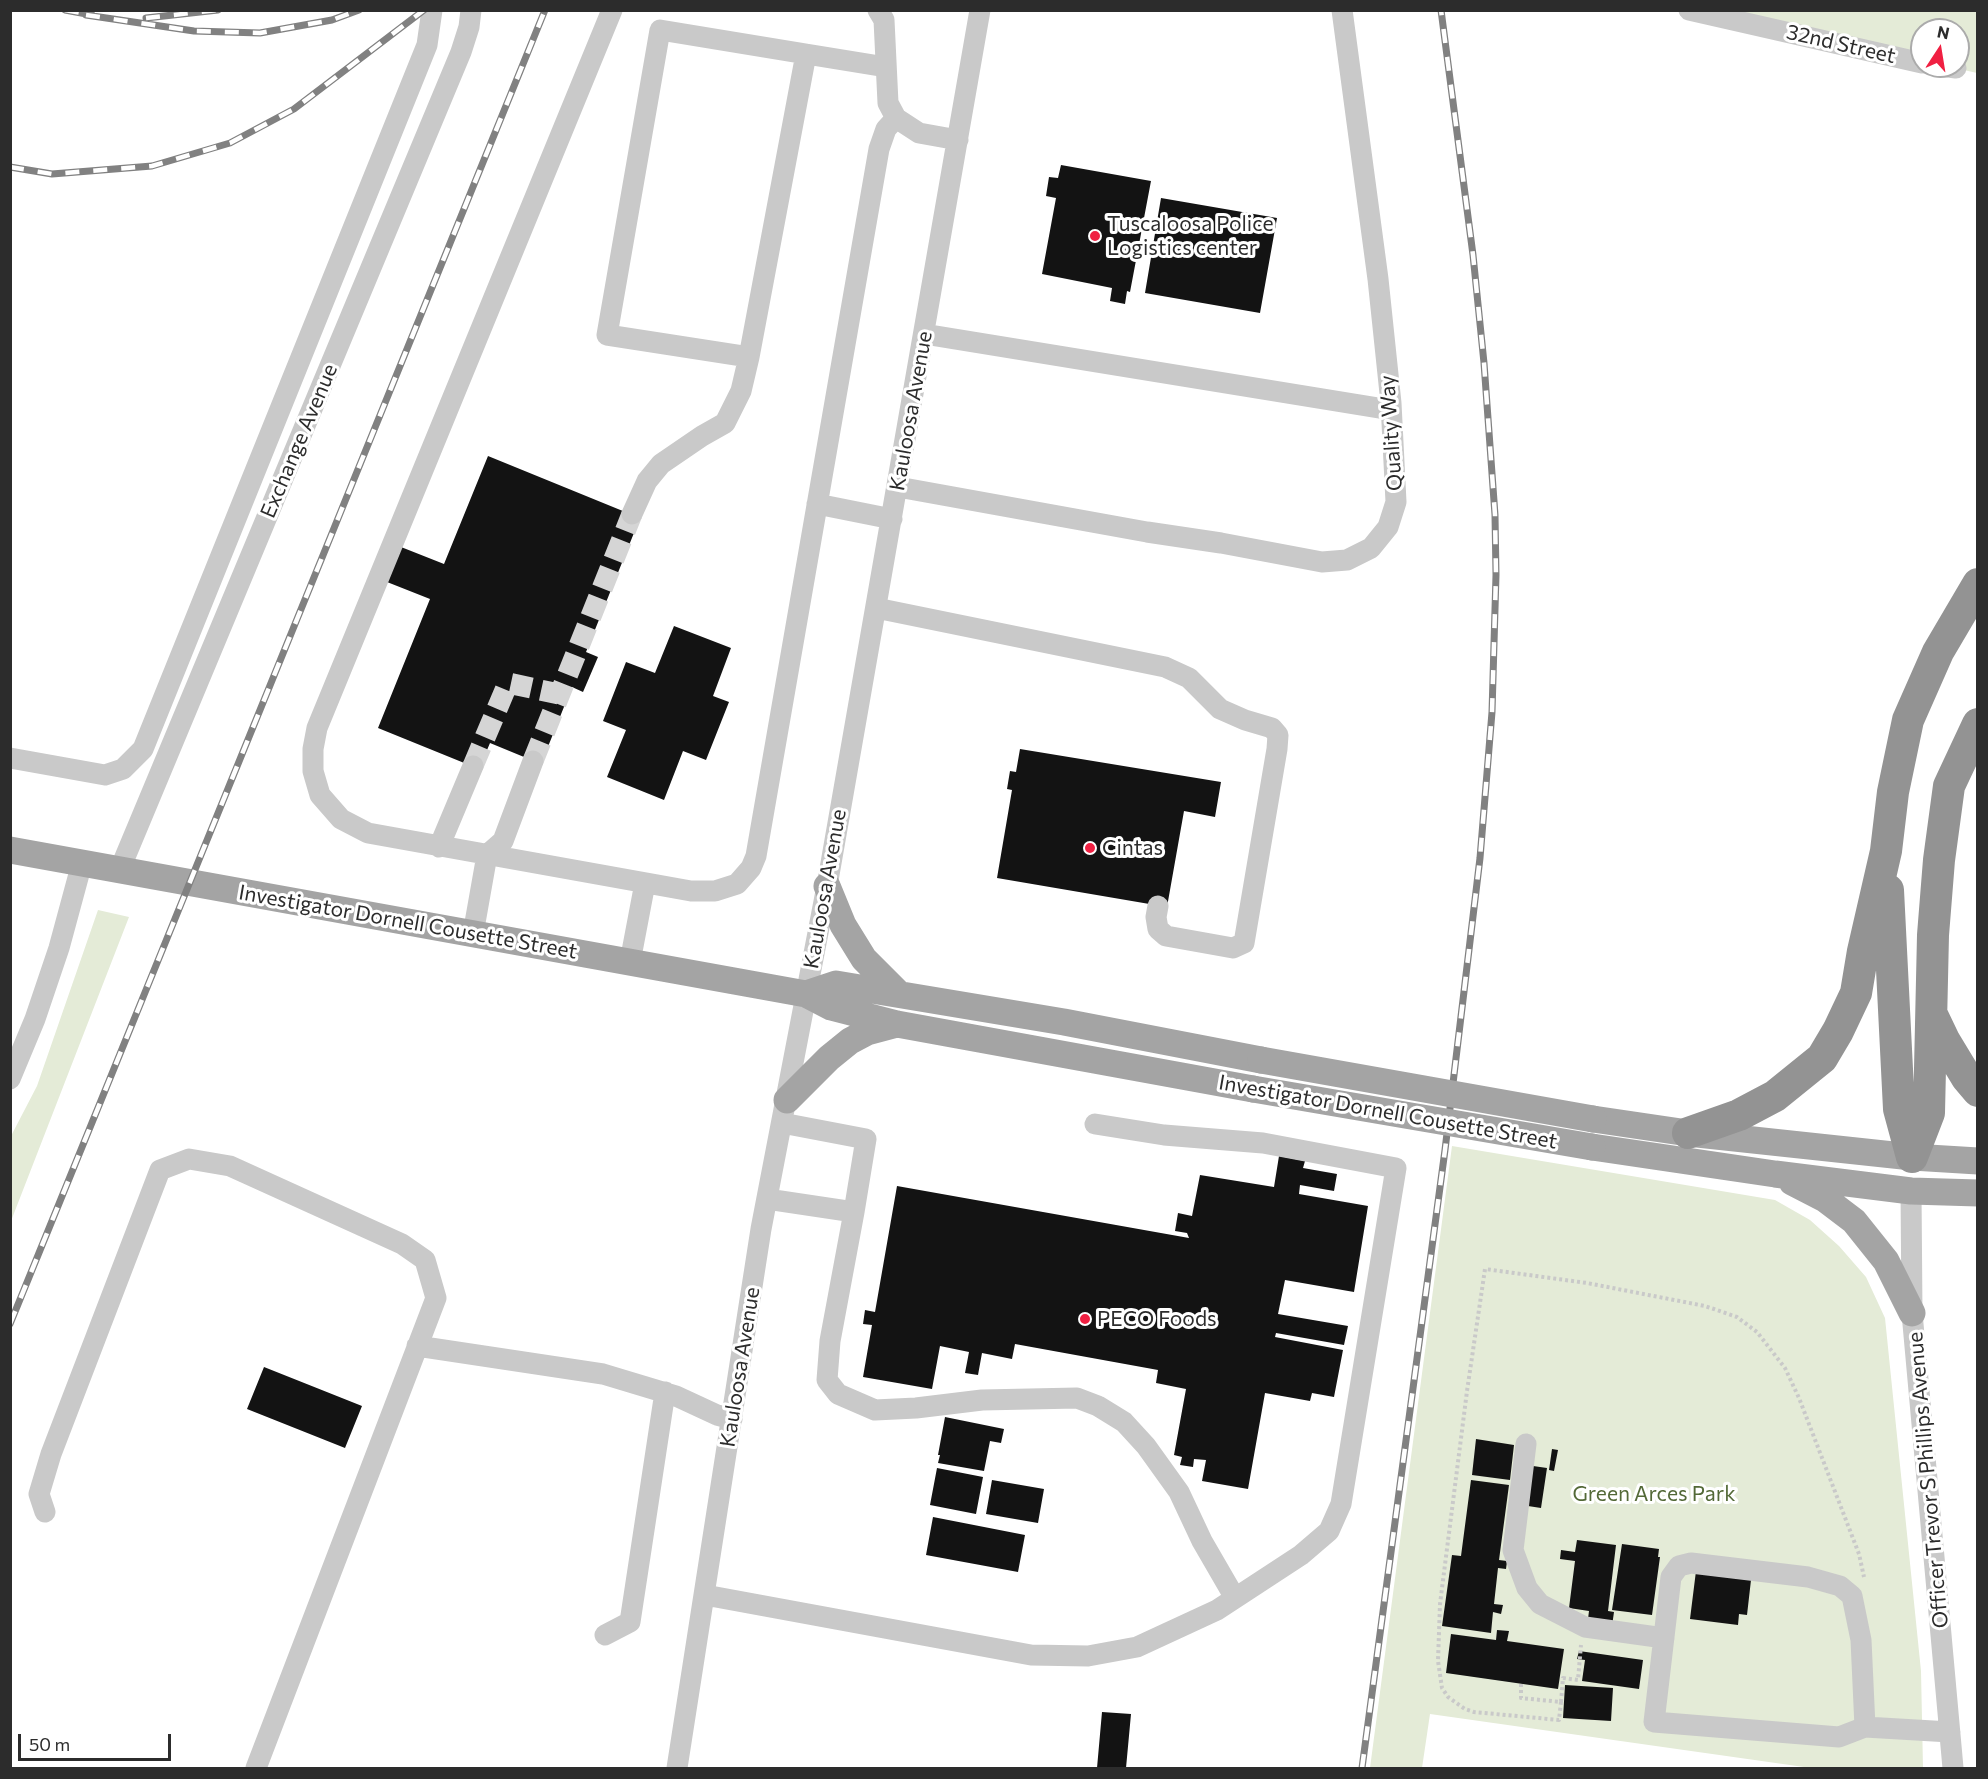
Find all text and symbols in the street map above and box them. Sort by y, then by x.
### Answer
north arrow [1910,18,1970,78]
street label: 32nd Street [1784,19,1898,69]
text: N [1936,21,1951,42]
place label: Tuscaloosa Police Logistics center [1107,211,1274,261]
marker: Tuscaloosa Police Logistics center [1088,229,1102,243]
street label: Kauloosa Avenue [885,329,937,493]
street label: Exchange Avenue [255,360,343,522]
street label: Quality Way [1374,374,1408,492]
street label: Kauloosa Avenue [799,807,851,971]
place label: Cintas [1102,835,1163,861]
marker: Cintas [1083,841,1097,855]
street label: Investigator Dornell Cousette Street [237,880,579,964]
street label: Investigator Dornell Cousette Street [1217,1070,1559,1154]
street label: Kauloosa Avenue [715,1285,765,1449]
place label: PECO Foods [1097,1306,1217,1332]
marker: PECO Foods [1078,1312,1092,1326]
street label: Officer Trevor S Phillips Avenue [1902,1331,1954,1629]
park label: Green Arces Park [1572,1481,1736,1507]
scale bar [21,1722,174,1760]
text: 50 m [29,1733,70,1755]

